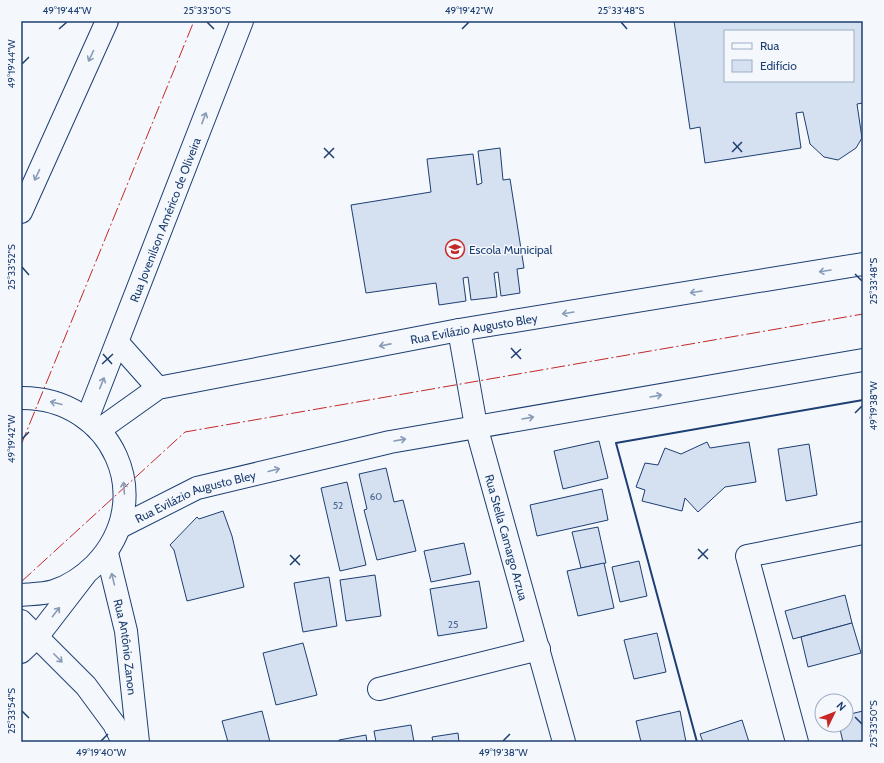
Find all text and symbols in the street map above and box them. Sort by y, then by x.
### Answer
text: 49°19'44"W [43,4,92,17]
text: 25°33'50"S [183,4,231,17]
text: 49°19'42"W [445,4,494,17]
text: 25°33'48"S [598,4,645,17]
legend [724,30,854,82]
text: Rua [760,38,779,53]
text: 49°19'44"W [5,39,18,88]
one-way arrow [87,50,94,62]
text: Edifício [760,58,797,73]
one-way arrow [201,112,209,124]
street label: Rua Jovenilson Américo de Oliveira [126,135,204,304]
one-way arrow [33,168,40,180]
school or university icon: Escola Municipal [444,238,466,260]
place label: Escola Municipal [469,242,552,257]
text: 25°33'52"S [5,244,18,290]
text: 25°33'48"S [867,257,880,304]
one-way arrow [818,267,831,275]
one-way arrow [690,288,703,296]
one-way arrow [562,309,575,317]
street label: Rua Evilázio Augusto Bley [409,310,539,347]
one-way arrow [379,341,392,349]
one-way arrow [99,377,107,389]
text: 49°19'38"W [867,381,880,431]
one-way arrow [649,391,662,399]
one-way arrow [50,398,63,406]
one-way arrow [521,413,534,421]
text: 49°19'42"W [5,414,18,463]
one-way arrow [393,436,406,444]
one-way arrow [267,465,280,473]
street label: Rua Evilázio Augusto Bley [132,467,257,526]
street label: Rua Stella Camargo Arzua [482,472,532,602]
one-way arrow [120,482,127,495]
house number: 60 [370,490,382,503]
house number: 52 [333,499,343,512]
one-way arrow [109,573,117,586]
street label: Rua Antônio Zanon [111,597,140,696]
one-way arrow [52,607,60,618]
house number: 25 [448,618,458,631]
one-way arrow [53,653,63,663]
text: 25°33'54"S [5,688,18,734]
north arrow [814,693,854,733]
text: N [834,699,849,714]
text: 25°33'50"S [867,700,880,748]
text: 49°19'40"W [76,746,127,759]
text: 49°19'38"W [478,746,528,759]

